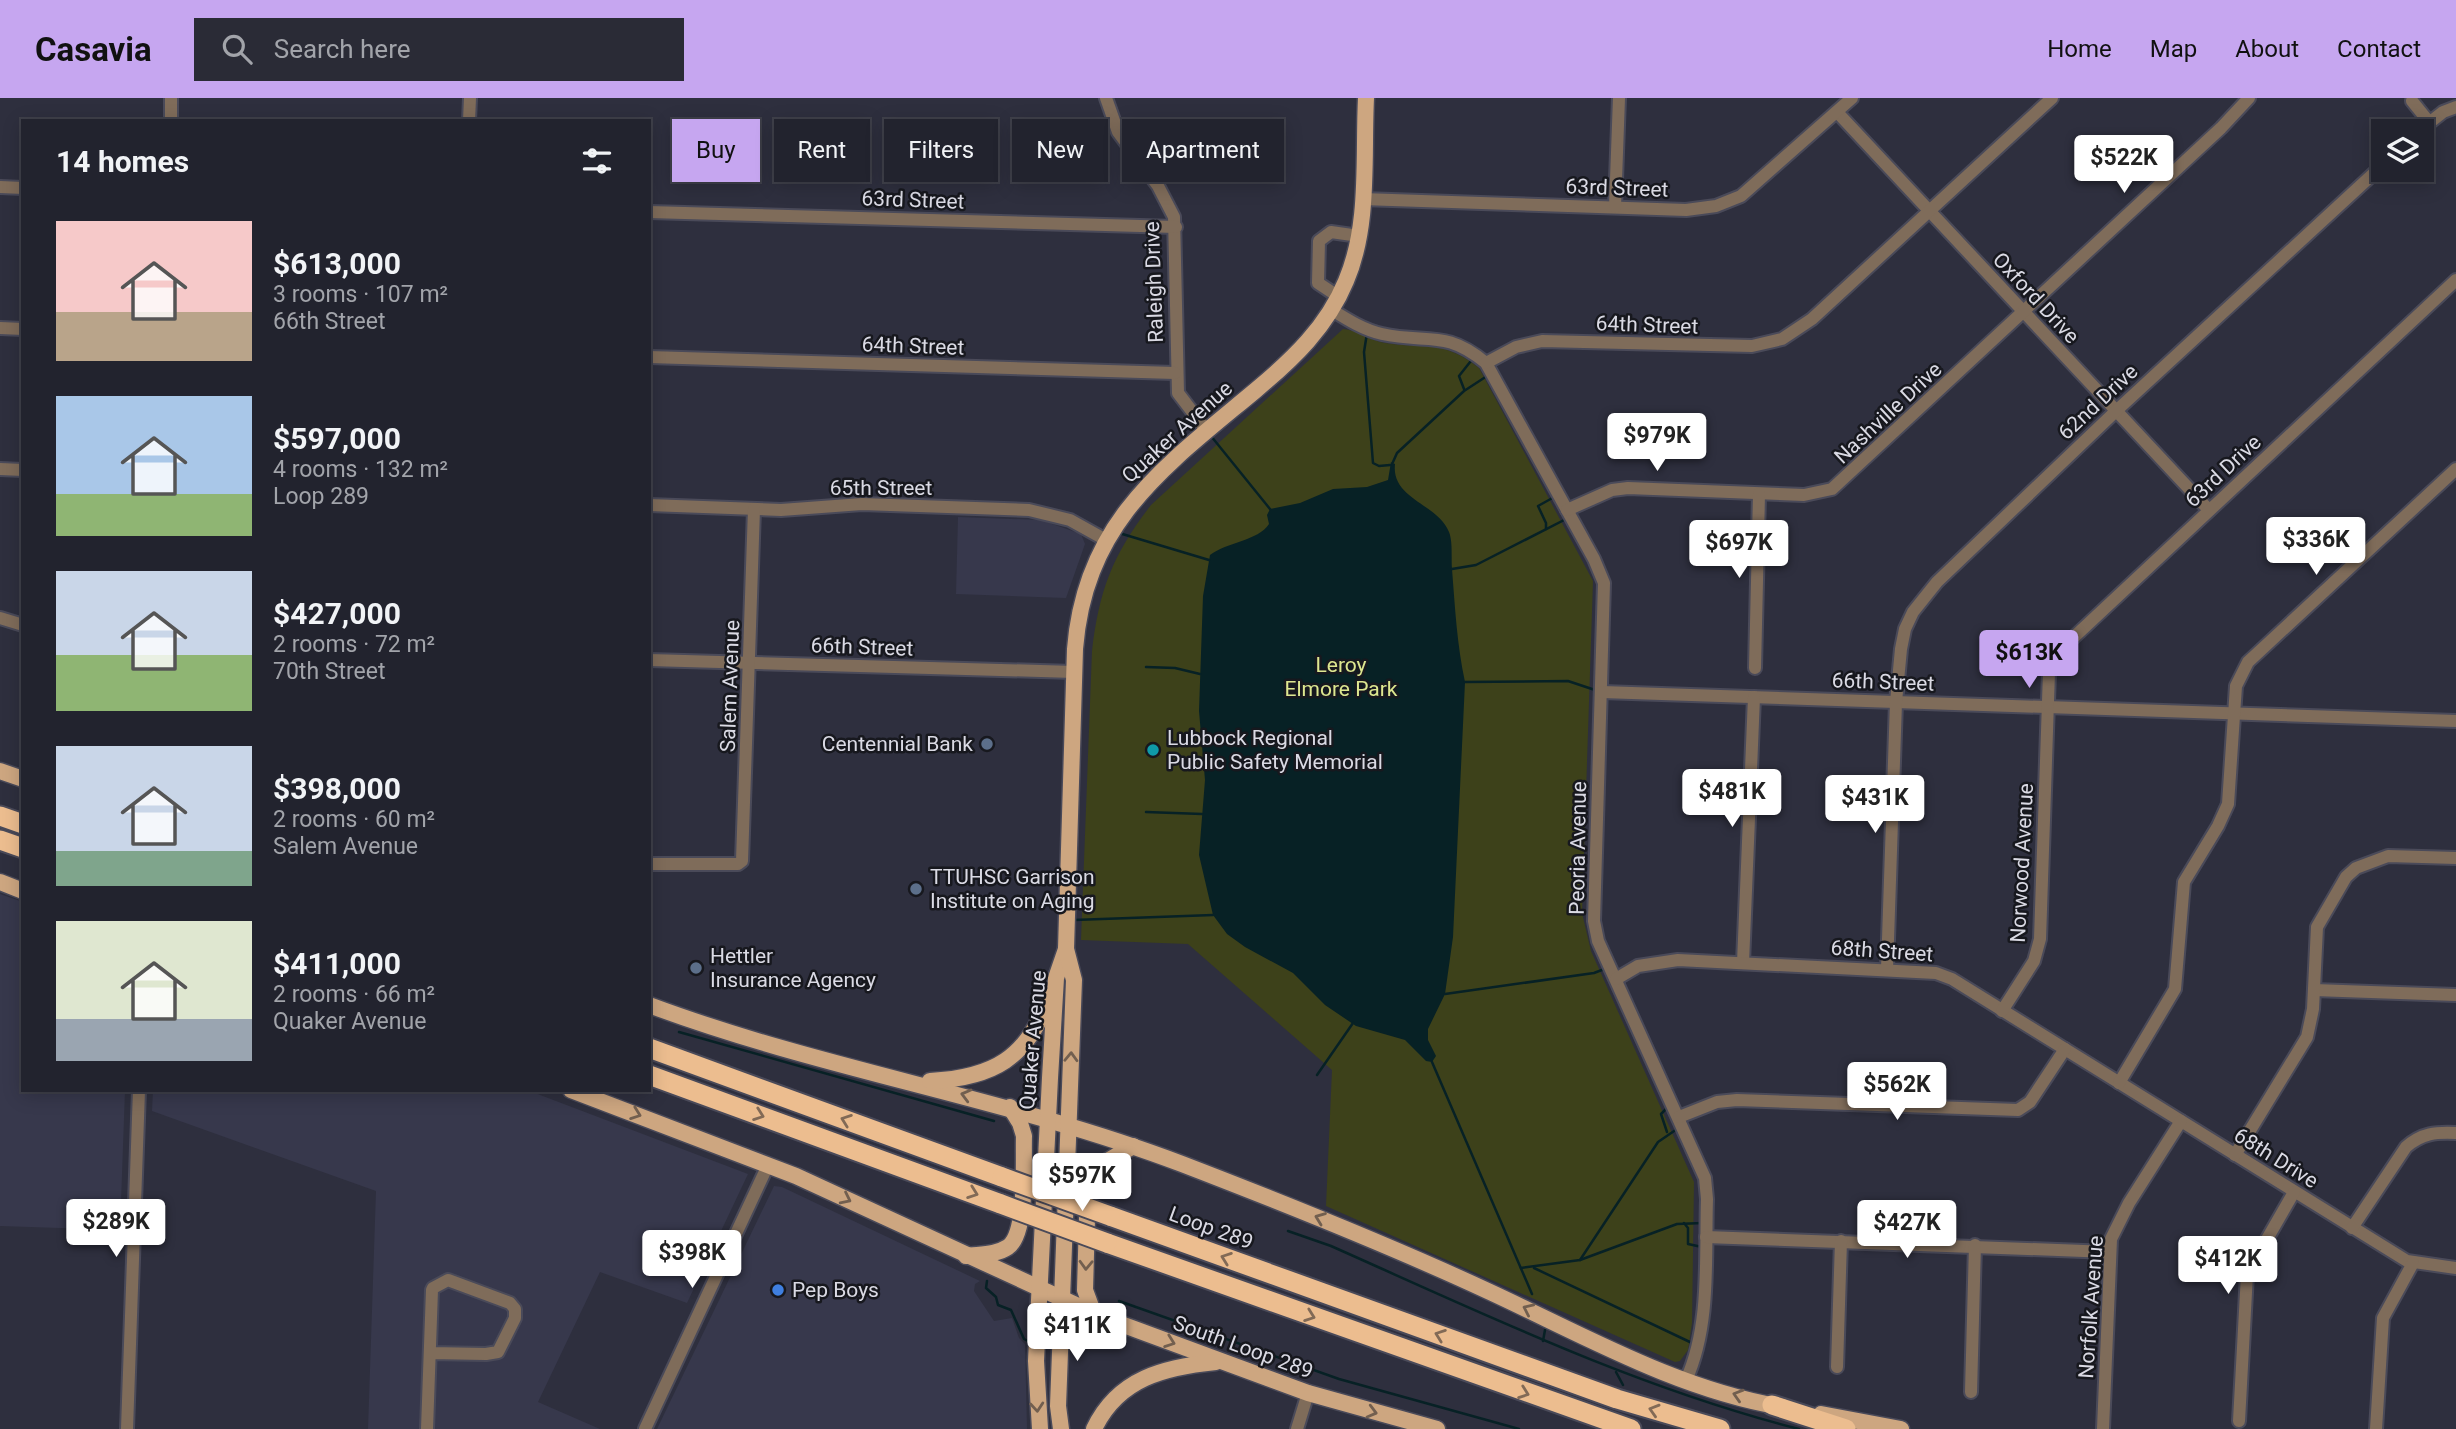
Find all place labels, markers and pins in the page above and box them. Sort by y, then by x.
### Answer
pin: $522K [2075,136,2173,195]
pin: $979K [1608,414,1706,473]
pin: $336K [2267,518,2365,577]
pin: $697K [1690,520,1788,580]
pin: $613K [1980,630,2078,690]
place label: Lubbock Regional Public Safety Memorial [1167,726,1383,774]
place label: Centennial Bank [822,732,973,756]
marker: Centennial Bank [979,736,995,752]
marker: Lubbock Regional Public Safety Memorial [1145,742,1161,758]
pin: $481K [1683,770,1781,829]
pin: $431K [1826,776,1924,835]
place label: TTUHSC Garrison Institute on Aging [930,865,1095,913]
marker: TTUHSC Garrison Institute on Aging [908,881,924,897]
place label: Hettler Insurance Agency [710,944,876,992]
marker: Hettler Insurance Agency [688,960,704,976]
pin: $562K [1848,1062,1946,1122]
pin: $597K [1033,1154,1131,1213]
pin: $289K [67,1200,165,1259]
pin: $427K [1858,1200,1956,1260]
pin: $398K [643,1230,741,1290]
pin: $412K [2179,1236,2277,1296]
place label: Pep Boys [792,1278,879,1302]
marker: Pep Boys [770,1282,786,1298]
pin: $411K [1028,1304,1126,1363]

